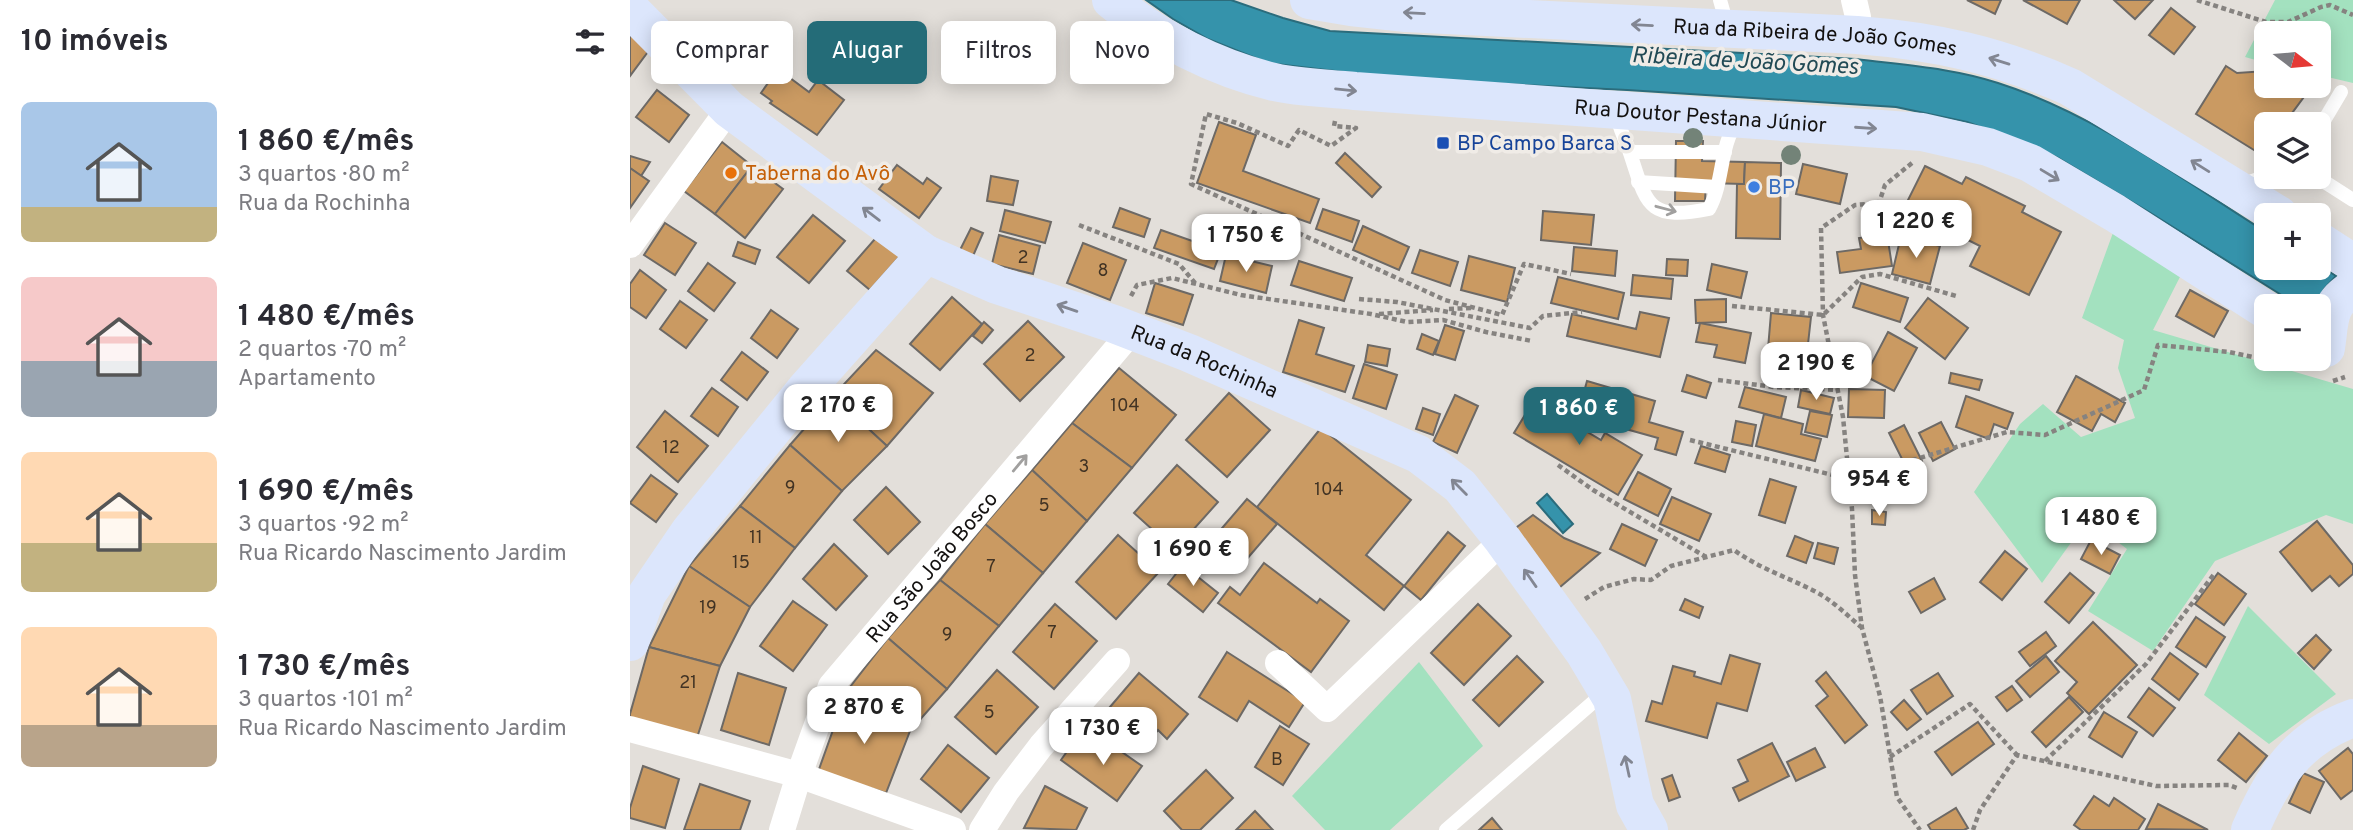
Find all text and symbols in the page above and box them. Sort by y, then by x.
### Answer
one-way arrow [1403,7,1426,20]
street label: Rua da Ribeira de João Gomes [1672,14,1958,64]
one-way arrow [1630,19,1653,32]
chip: Comprar [651,21,793,84]
chip: Alugar [807,21,927,84]
chip: Filtros [941,21,1056,84]
chip: Novo [1070,21,1174,84]
north arrow [2254,21,2331,98]
map controls [2254,21,2331,371]
icon: filters [571,23,609,61]
text: 10 imóveis [21,24,168,61]
water label: Ribeira de João Gomes [1631,40,1859,80]
one-way arrow [1989,53,2011,66]
one-way arrow [1334,84,1357,97]
street label: Rua Doutor Pestana Júnior [1573,95,1828,140]
button: layers [2254,112,2331,189]
one-way arrow [1855,121,1878,134]
text: 1 860 €/mês [238,124,414,161]
icon: home [77,130,161,214]
place label: BP Campo Barca S [1457,131,1632,158]
marker: BP Campo Barca S [1435,135,1451,151]
one-way arrow [2191,158,2210,173]
text: 3 quartos · 80 m² [238,161,409,190]
place label: Taberna do Avô [745,161,890,188]
marker: Taberna do Avô [723,165,739,181]
one-way arrow [2039,169,2059,183]
place label: BP [1768,175,1795,202]
marker: BP [1746,179,1762,195]
text: Rua da Rochinha [238,190,410,219]
pin: 1 220 € [1851,201,1981,260]
one-way arrow [1654,203,1676,216]
button: + [2254,203,2331,280]
one-way arrow [862,206,881,221]
text: 1 220 € [1877,208,1955,237]
pin: 1 750 € [1181,215,1311,274]
text: 1 750 € [1208,222,1284,251]
house number: 2 [1017,247,1029,270]
house number: 8 [1098,260,1109,283]
button: − [2254,294,2331,371]
text: 1 480 €/mês [238,299,415,336]
one-way arrow [1057,301,1079,313]
icon: home [77,305,161,389]
street label: Rua da Rochinha [1126,320,1282,406]
text: 2 quartos · 70 m² [238,336,406,365]
pin: 2 190 € [1751,342,1881,402]
house number: 2 [1024,345,1036,368]
text: 2 190 € [1777,350,1855,379]
text: Apartamento [238,365,376,394]
pin: 2 170 € [773,384,903,444]
pin: 1 860 € [1514,388,1644,447]
text: 2 170 € [800,392,876,421]
house number: 104 [1110,395,1140,418]
text: 1 860 € [1539,395,1619,424]
house number: 12 [662,437,680,460]
one-way arrow [1012,455,1028,473]
house number: 3 [1079,456,1089,479]
pin: 954 € [1830,458,1928,518]
text: 954 € [1847,466,1911,495]
text: 1 690 €/mês [238,474,414,511]
house number: 9 [785,477,795,500]
house number: 104 [1314,479,1344,502]
one-way arrow [1451,479,1468,496]
icon: home [77,480,161,564]
street label: Rua São João Bosco [861,487,1005,649]
house number: 5 [1038,495,1050,518]
pin: 1 480 € [2036,498,2166,557]
text: 1 480 € [2061,505,2141,534]
text: 3 quartos · 92 m² [238,511,409,540]
house number: 11 [749,527,763,550]
pin: 1 690 € [1128,528,1258,588]
text: 1 690 € [1154,536,1232,565]
text: Rua Ricardo Nascimento Jardim [238,540,567,569]
house number: 15 [732,552,750,575]
house number: 7 [986,556,996,579]
one-way arrow [1523,569,1537,588]
house number: 19 [699,597,717,620]
house number: 7 [1047,622,1057,645]
house number: 9 [942,624,952,647]
text: 1 730 €/mês [238,649,410,686]
icon: home [77,655,161,739]
house number: 21 [679,672,697,695]
text: 3 quartos · 101 m² [238,686,413,715]
pin: 2 870 € [799,686,929,746]
text: 2 870 € [823,694,905,723]
house number: 5 [983,702,995,725]
pin: 1 730 € [1038,708,1168,767]
text: Rua Ricardo Nascimento Jardim [238,715,567,744]
text: 1 730 € [1065,715,1141,744]
house number: B [1271,749,1283,772]
one-way arrow [1620,755,1633,778]

